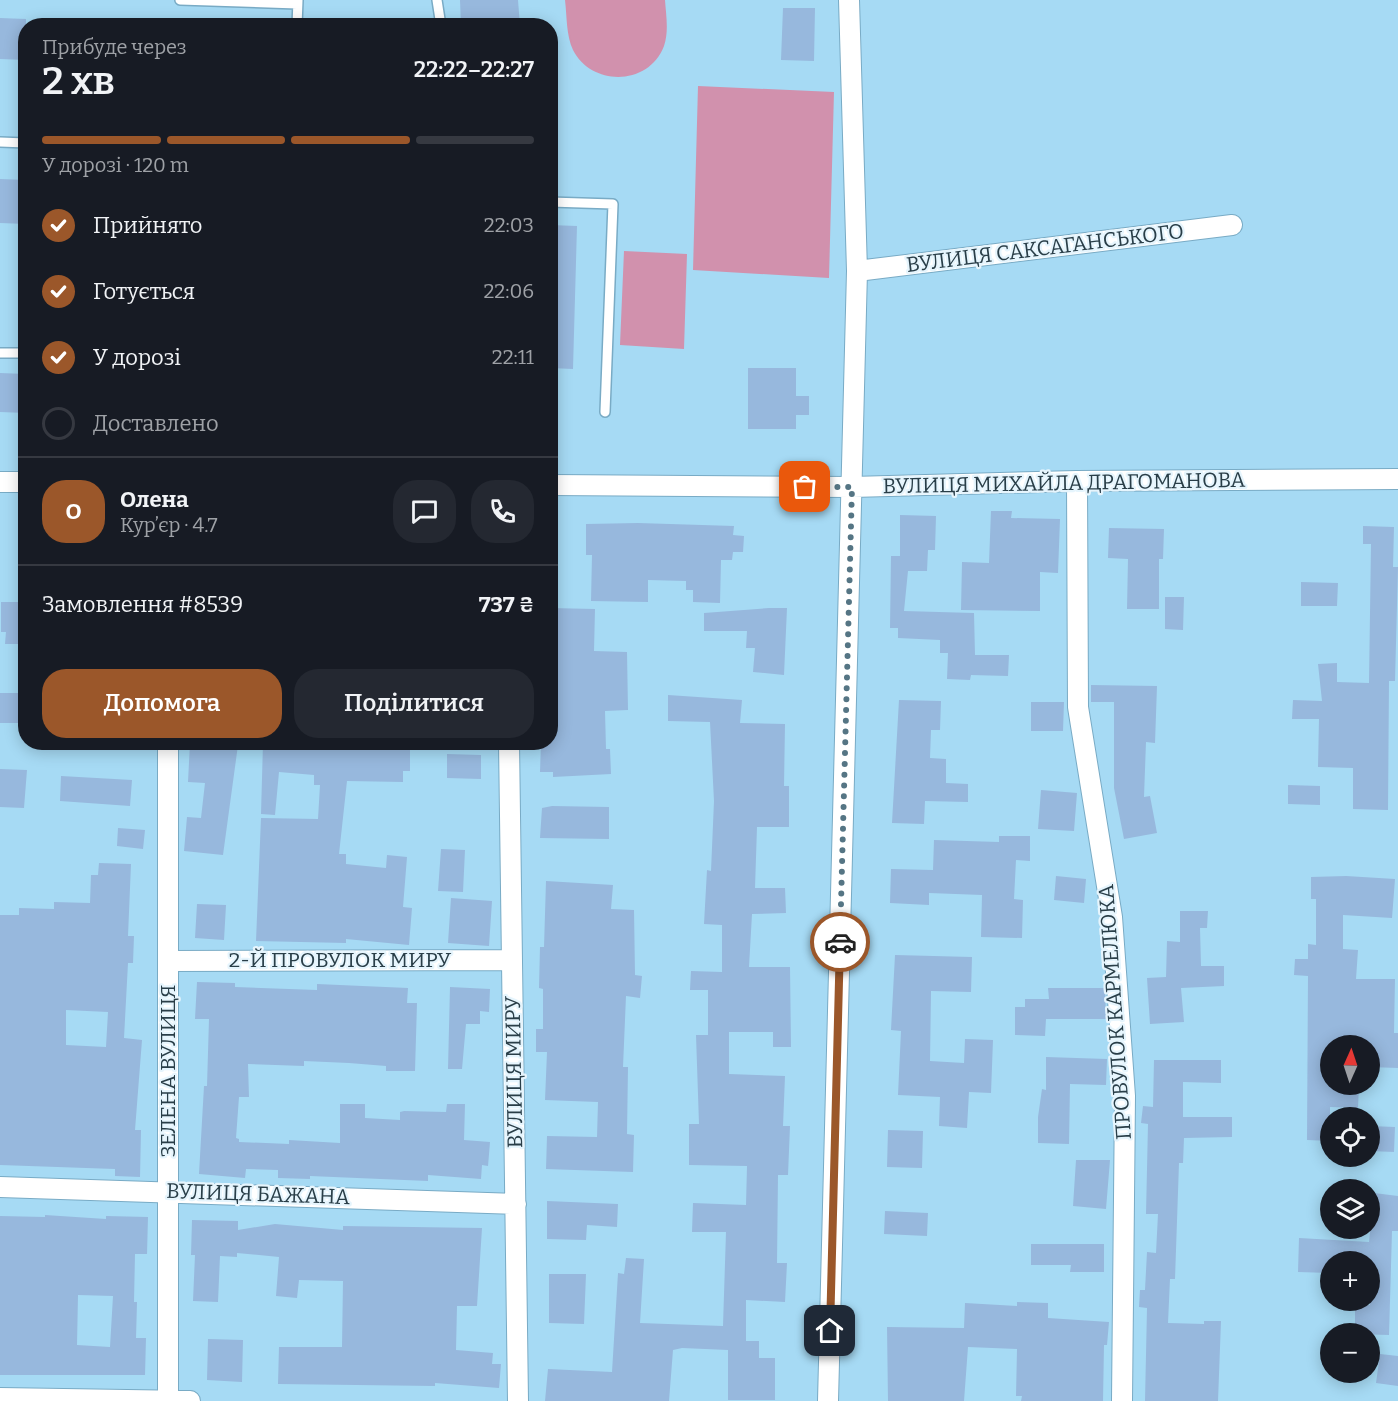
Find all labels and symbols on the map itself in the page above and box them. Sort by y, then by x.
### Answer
street label: ВУЛИЦЯ САКСАГАНСЬКОГО [905,218,1185,278]
pin [779,461,830,512]
street label: ВУЛИЦЯ МИХАЙЛА ДРАГОМАНОВА [882,467,1246,499]
street label: ПРОВУЛОК КАРМЕЛЮКА [1093,883,1137,1141]
courier [810,912,870,972]
street label: 2-Й ПРОВУЛОК МИРУ [229,947,452,973]
street label: ЗЕЛЕНА ВУЛИЦЯ [155,984,181,1158]
street label: ВУЛИЦЯ МИРУ [500,995,528,1148]
north arrow [1320,1035,1380,1095]
street label: ВУЛИЦЯ БАЖАНА [166,1178,350,1210]
pin [804,1305,855,1356]

